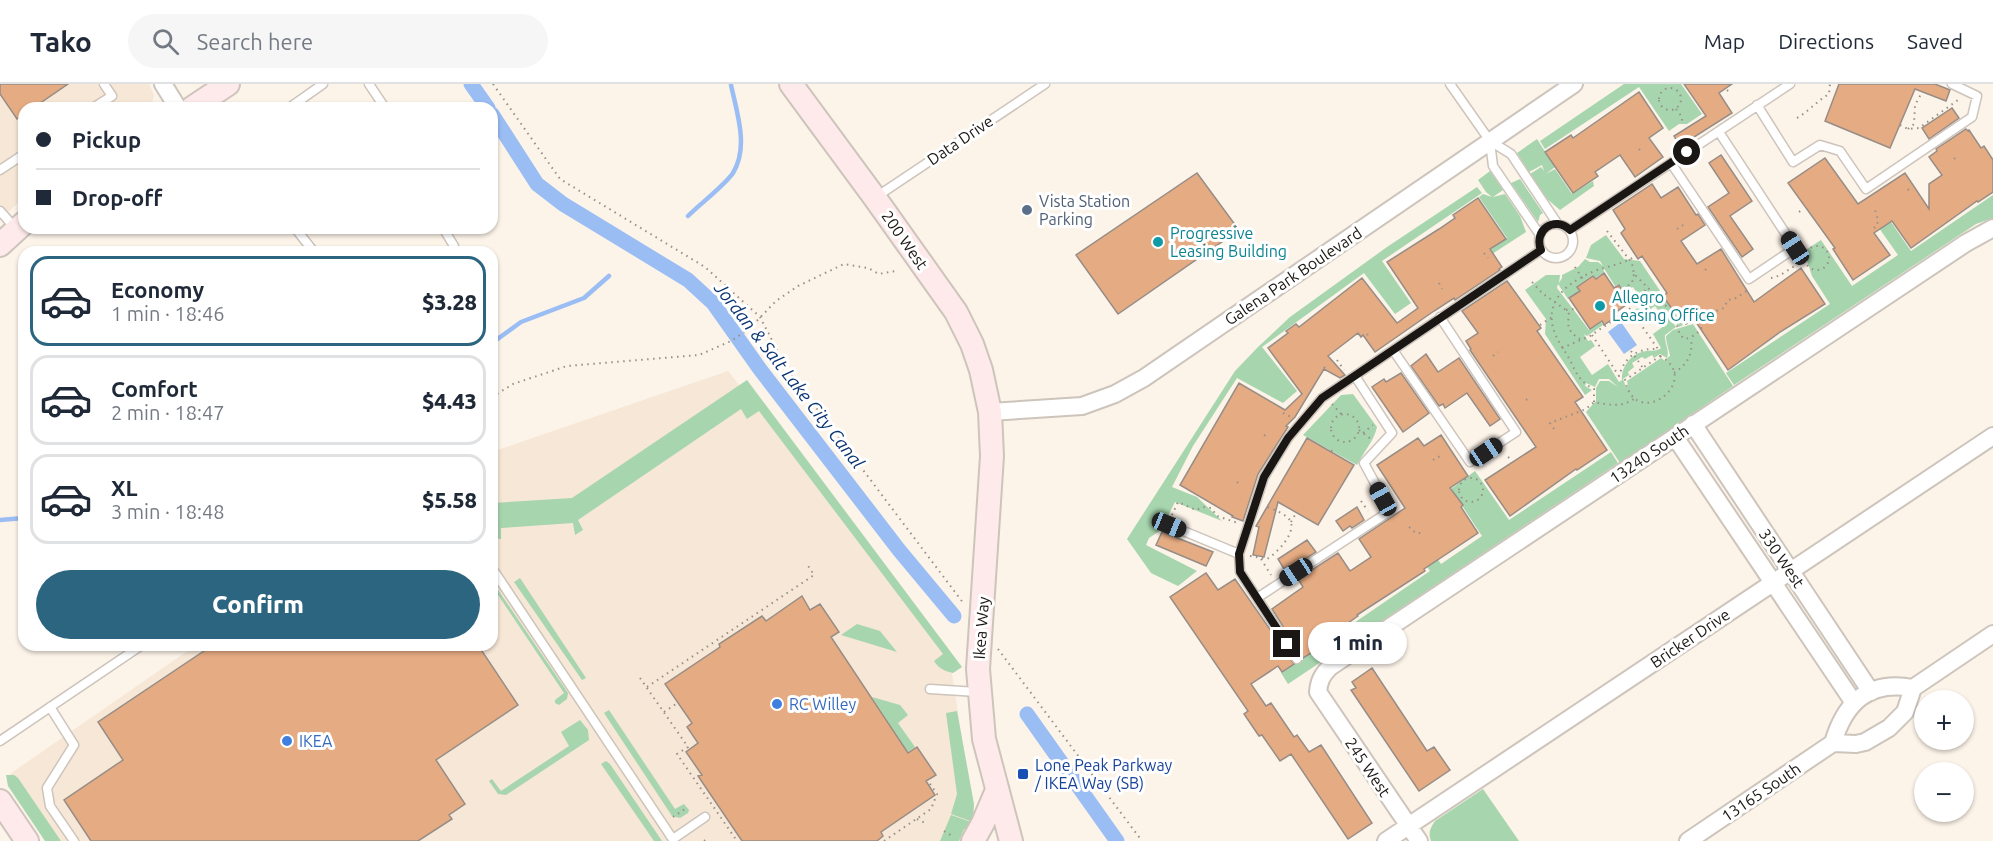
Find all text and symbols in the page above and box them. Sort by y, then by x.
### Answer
search box [128,14,548,68]
icon: search [149,25,182,58]
text: Tako [30,26,92,57]
text: Search here [197,29,313,54]
text: Map [1704,29,1745,53]
text: Directions [1778,29,1874,53]
text: Saved [1907,29,1963,53]
street label: Data Drive [924,111,996,169]
text: Pickup [72,127,141,152]
route start [1673,138,1700,165]
text: Drop-off [72,185,162,210]
place label: Vista Station Parking [1039,192,1130,228]
marker: Vista Station Parking [1020,203,1034,217]
street label: 200 West [878,207,932,273]
street label: Galena Park Boulevard [1221,223,1365,329]
place label: Progressive Leasing Building [1170,224,1287,260]
car [1778,228,1812,268]
marker: Progressive Leasing Building [1151,235,1165,249]
icon: car [39,274,93,328]
text: Economy [111,277,204,302]
water label: Jordan & Salt Lake City Canal [711,277,869,472]
place label: Allegro Leasing Office [1612,288,1715,324]
text: $3.28 [422,289,477,314]
marker: Allegro Leasing Office [1593,299,1607,313]
text: 1 min · 18:46 [111,302,225,325]
icon: car [39,373,93,427]
text: Comfort [111,376,198,401]
text: $4.43 [422,388,477,413]
text: 2 min · 18:47 [111,401,225,424]
street label: 13240 South [1606,421,1692,487]
car [1466,434,1506,470]
icon: car [39,472,93,526]
text: XL [111,475,138,500]
car [1366,479,1400,519]
text: $5.58 [422,487,477,512]
text: 3 min · 18:48 [111,500,225,523]
car [1149,510,1189,540]
street label: 330 West [1756,525,1809,592]
car [1276,555,1316,589]
button: Confirm [36,570,480,639]
street label: Ikea Way [970,596,992,660]
street label: Bricker Drive [1647,605,1733,671]
callout: 1 min [1308,623,1407,665]
route end [1273,630,1300,657]
text: 1 min [1332,631,1383,654]
map controls [1914,690,1974,822]
button: + [1914,690,1974,750]
place label: RC Willey [789,695,857,713]
marker: RC Willey [770,697,784,711]
place label: IKEA [299,732,333,750]
marker: IKEA [280,734,294,748]
street label: 245 West [1342,734,1395,801]
place label: Lone Peak Parkway / IKEA Way (SB) [1034,756,1173,793]
street label: 13165 South [1718,759,1804,825]
button: − [1914,762,1974,822]
marker: Lone Peak Parkway / IKEA Way (SB) [1016,767,1030,781]

